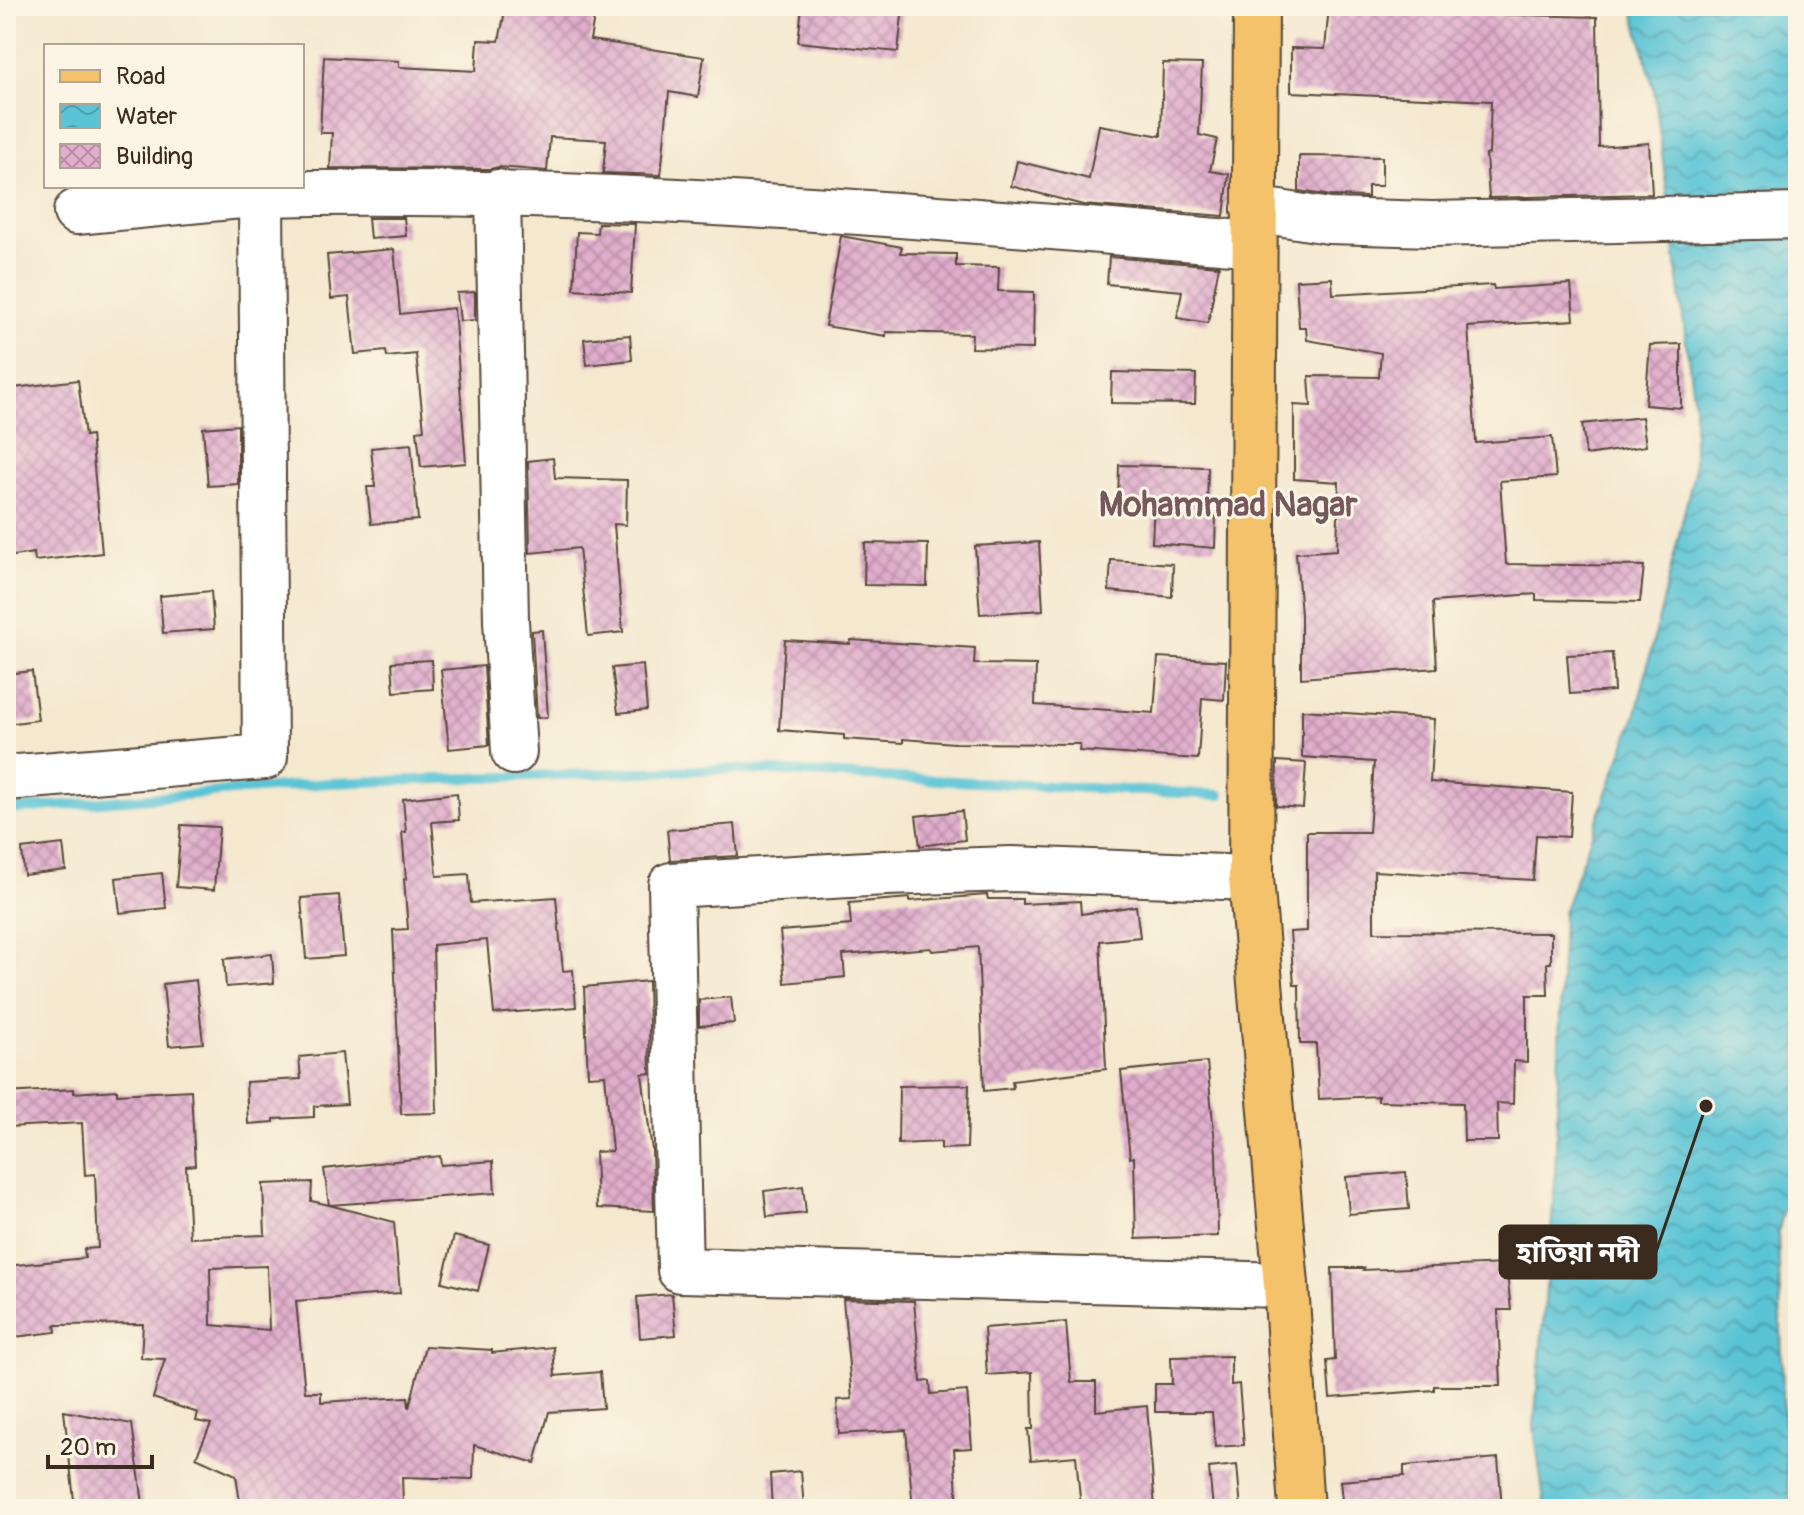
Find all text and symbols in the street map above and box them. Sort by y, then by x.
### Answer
legend [44,44,304,188]
text: Road [116,62,166,91]
text: Water [116,102,177,131]
text: Building [116,142,193,171]
district label: Mohammad Nagar [1099,484,1358,527]
callout: হাতিয়া নদী [1500,1226,1656,1278]
text: হাতিয়া নদী [1515,1236,1641,1271]
scale bar [48,1419,152,1469]
text: 20 m [60,1433,116,1462]

